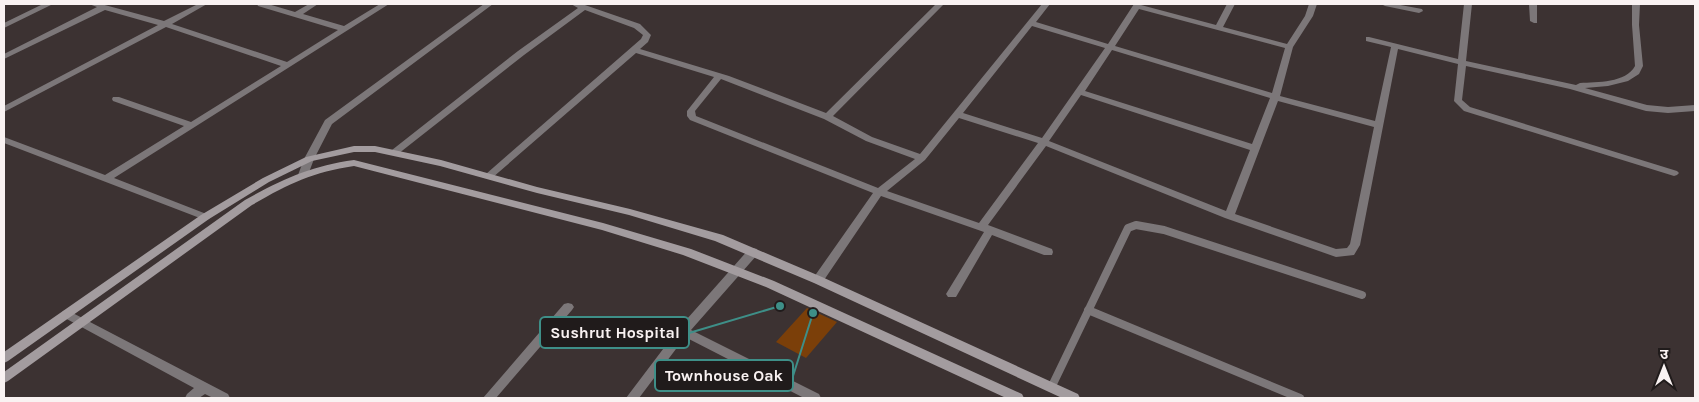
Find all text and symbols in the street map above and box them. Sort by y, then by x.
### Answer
callout: Sushrut Hospital [540,317,689,348]
text: Sushrut Hospital [550,323,680,342]
north arrow [1639,342,1689,392]
text: उ [1660,346,1669,363]
callout: Townhouse Oak [655,360,793,391]
text: Townhouse Oak [665,366,784,385]

